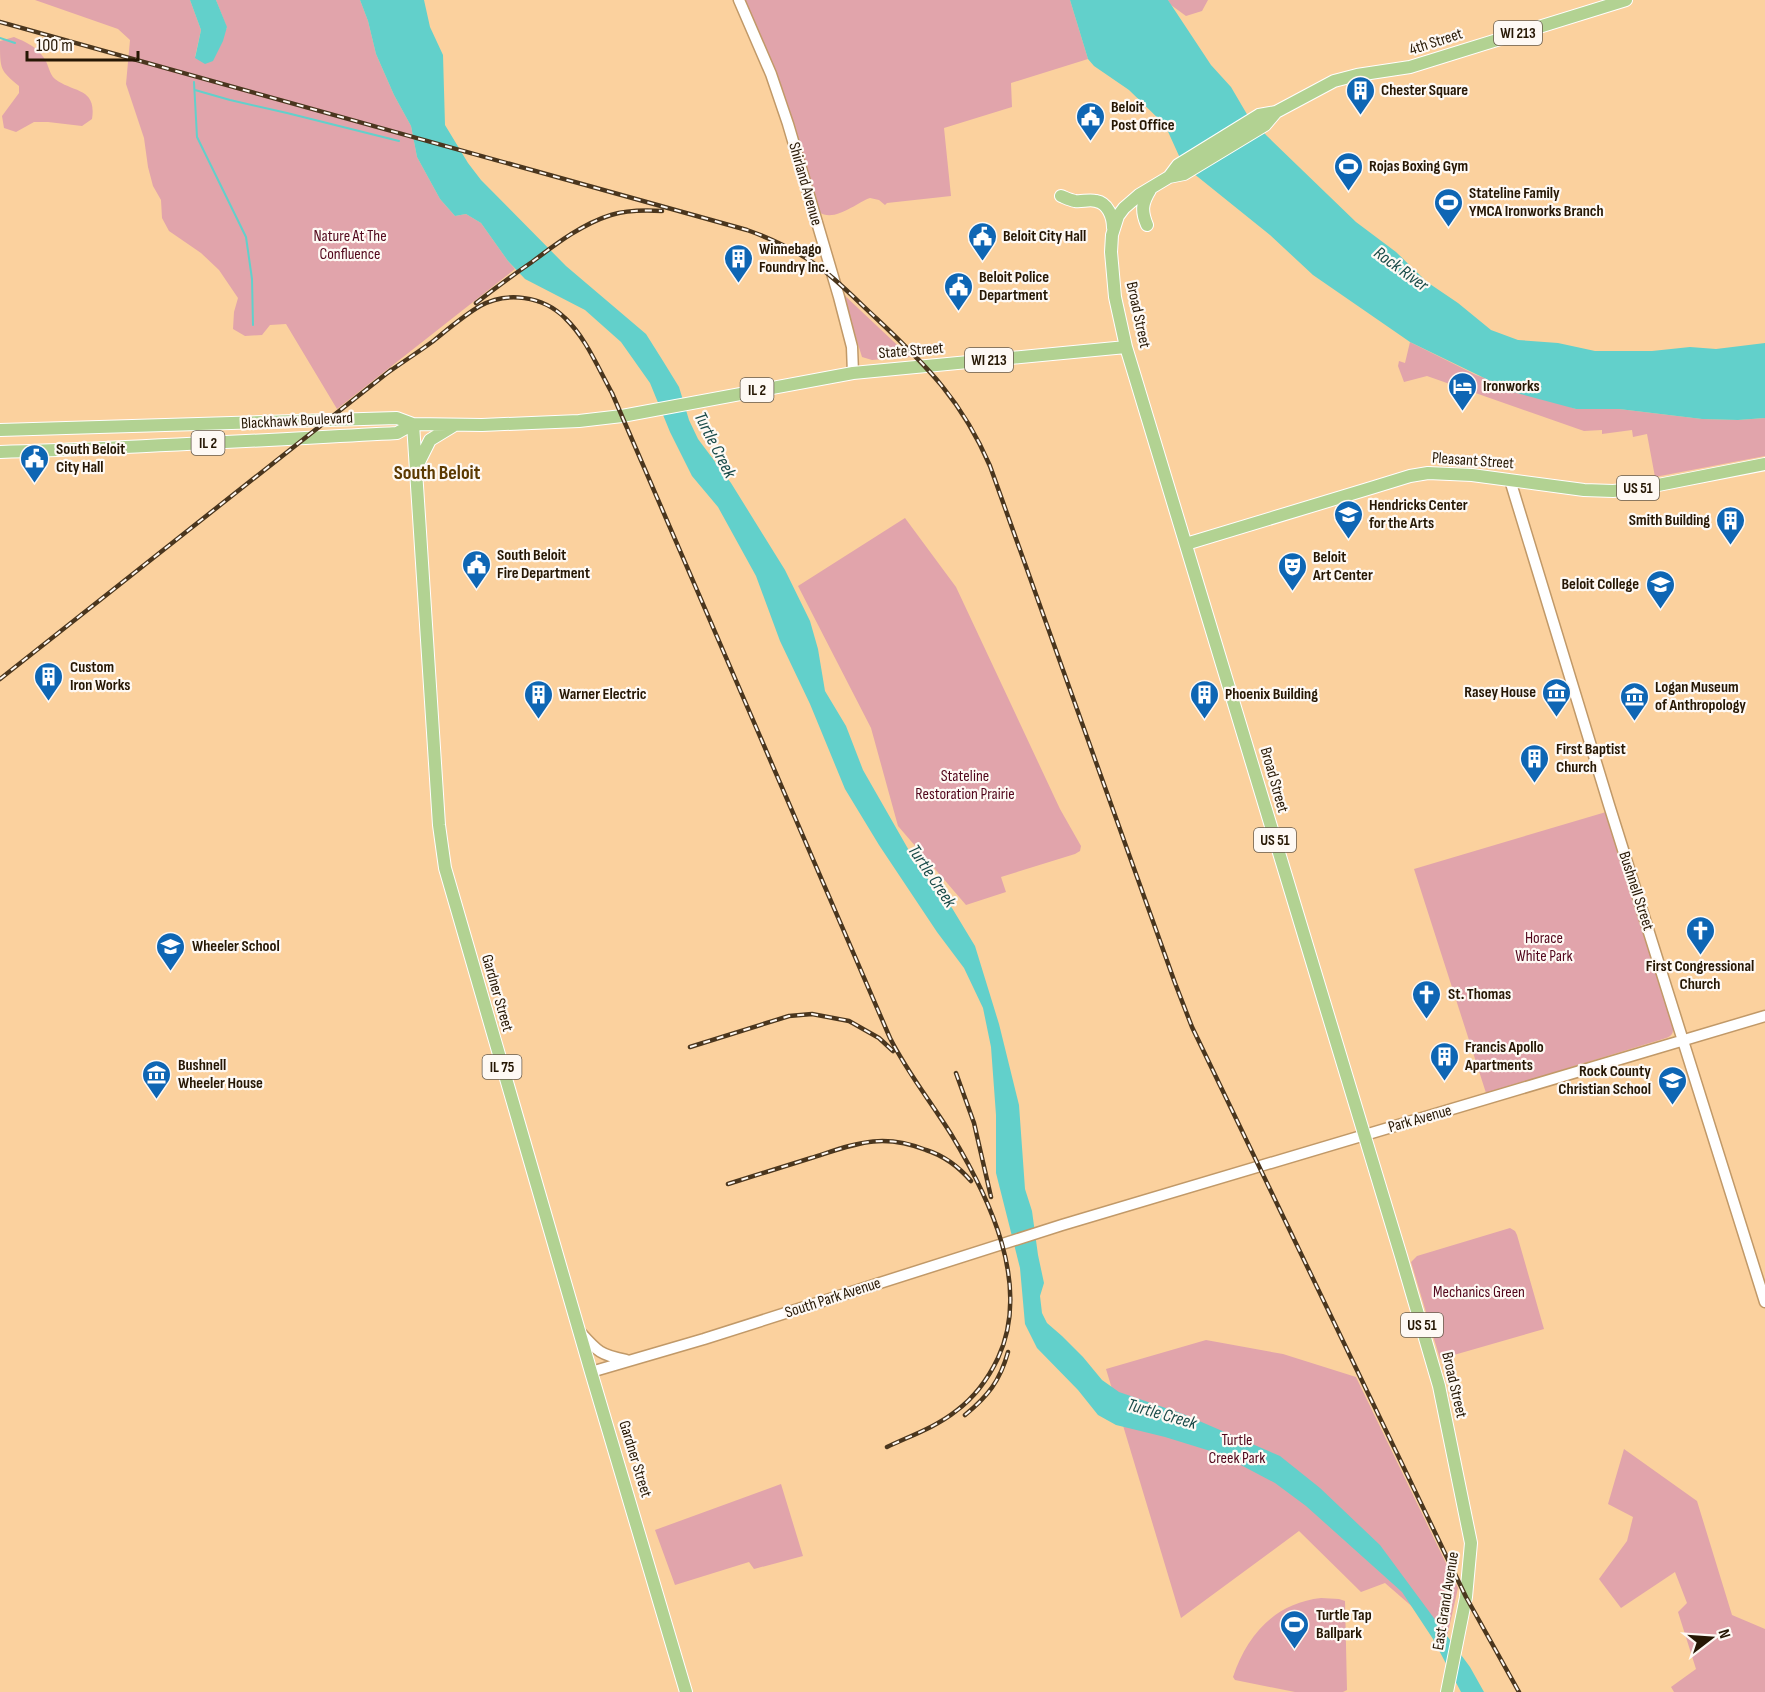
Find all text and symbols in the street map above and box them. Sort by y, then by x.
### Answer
road number: WI 213 [1494,21,1542,45]
scale bar [27,24,138,62]
street label: 4th Street [1407,24,1465,59]
text: 100 m [36,35,73,56]
building icon: Chester Square [1344,74,1376,116]
place label: Chester Square [1381,81,1468,100]
place label: Beloit Post Office [1111,98,1175,135]
public building icon: Beloit Post Office [1074,100,1106,142]
street label: Shirland Avenue [784,140,826,228]
sports icon: Rojas Boxing Gym [1332,150,1364,192]
place label: Rojas Boxing Gym [1369,157,1468,176]
place label: Stateline Family YMCA Ironworks Branch [1469,184,1604,221]
sports icon: Stateline Family YMCA Ironworks Branch [1432,186,1464,228]
public building icon: Beloit City Hall [966,220,998,262]
park label: Nature At The Confluence [313,227,387,264]
place label: Beloit City Hall [1003,227,1086,246]
place label: Winnebago Foundry Inc. [759,240,829,277]
building icon: Winnebago Foundry Inc. [722,242,754,284]
water label: Rock River [1370,242,1433,296]
place label: Beloit Police Department [979,268,1049,305]
public building icon: Beloit Police Department [942,270,974,312]
street label: Broad Street [1122,280,1154,350]
street label: State Street [878,339,944,363]
road number: WI 213 [965,348,1013,372]
hotel icon: Ironworks [1446,370,1478,412]
place label: Ironworks [1483,377,1540,396]
road number: IL 2 [740,378,774,402]
street label: Blackhawk Boulevard [240,409,354,433]
water label: Turtle Creek [690,409,741,483]
road number: IL 2 [192,431,224,455]
place label: South Beloit City Hall [56,440,125,477]
public building icon: South Beloit City Hall [19,442,51,484]
street label: Pleasant Street [1431,449,1515,473]
district label: South Beloit [394,461,481,485]
road number: US 51 [1617,476,1659,500]
place label: Hendricks Center for the Arts [1369,496,1468,533]
school or university icon: Hendricks Center for the Arts [1332,498,1364,540]
building icon: Smith Building [1715,504,1747,546]
place label: Smith Building [1629,511,1710,530]
place label: South Beloit Fire Department [497,546,590,583]
public building icon: South Beloit Fire Department [460,548,492,590]
place label: Beloit Art Center [1312,548,1373,585]
theatre icon: Beloit Art Center [1276,550,1308,592]
school or university icon: Beloit College [1644,568,1676,610]
place label: Beloit College [1561,575,1639,594]
place label: Custom Iron Works [70,658,130,695]
building icon: Custom Iron Works [33,660,65,702]
museum icon: Rasey House [1541,676,1573,718]
building icon: Warner Electric [522,678,554,720]
building icon: Phoenix Building [1188,678,1220,720]
place label: Logan Museum of Anthropology [1655,678,1746,715]
museum icon: Logan Museum of Anthropology [1618,680,1650,722]
place label: Rasey House [1464,683,1536,702]
place label: Warner Electric [559,685,647,704]
place label: Phoenix Building [1225,685,1318,704]
place label: First Baptist Church [1556,740,1626,777]
building icon: First Baptist Church [1519,742,1551,784]
street label: Broad Street [1256,745,1292,815]
park label: Stateline Restoration Prairie [915,767,1015,804]
road number: US 51 [1254,828,1296,852]
water label: Turtle Creek [903,841,961,912]
street label: Bushnell Street [1614,849,1658,933]
church icon: First Congressional Church [1684,914,1716,956]
park label: Horace White Park [1515,929,1573,966]
school or university icon: Wheeler School [155,930,187,972]
place label: Wheeler School [192,937,280,956]
street label: Gardner Street [477,952,517,1034]
place label: First Congressional Church [1646,957,1754,994]
church icon: St. Thomas [1411,978,1443,1020]
place label: St. Thomas [1448,985,1511,1004]
place label: Francis Apollo Apartments [1464,1038,1544,1075]
building icon: Francis Apollo Apartments [1428,1040,1460,1082]
road number: IL 75 [482,1055,522,1079]
place label: Bushnell Wheeler House [178,1056,263,1093]
museum icon: Bushnell Wheeler House [141,1058,173,1100]
place label: Rock County Christian School [1558,1062,1651,1099]
school or university icon: Rock County Christian School [1656,1064,1688,1106]
street label: Park Avenue [1386,1101,1454,1137]
street label: South Park Avenue [783,1274,883,1322]
park label: Mechanics Green [1433,1283,1525,1302]
road number: US 51 [1401,1313,1443,1337]
street label: Broad Street [1437,1350,1471,1420]
water label: Turtle Creek [1125,1394,1200,1434]
street label: Gardner Street [614,1418,656,1500]
park label: Turtle Creek Park [1209,1431,1265,1468]
street label: East Grand Avenue [1429,1550,1463,1652]
place label: Turtle Tap Ballpark [1316,1606,1372,1643]
sports icon: Turtle Tap Ballpark [1279,1608,1311,1650]
north arrow [1681,1608,1741,1668]
text: N [1714,1627,1734,1641]

